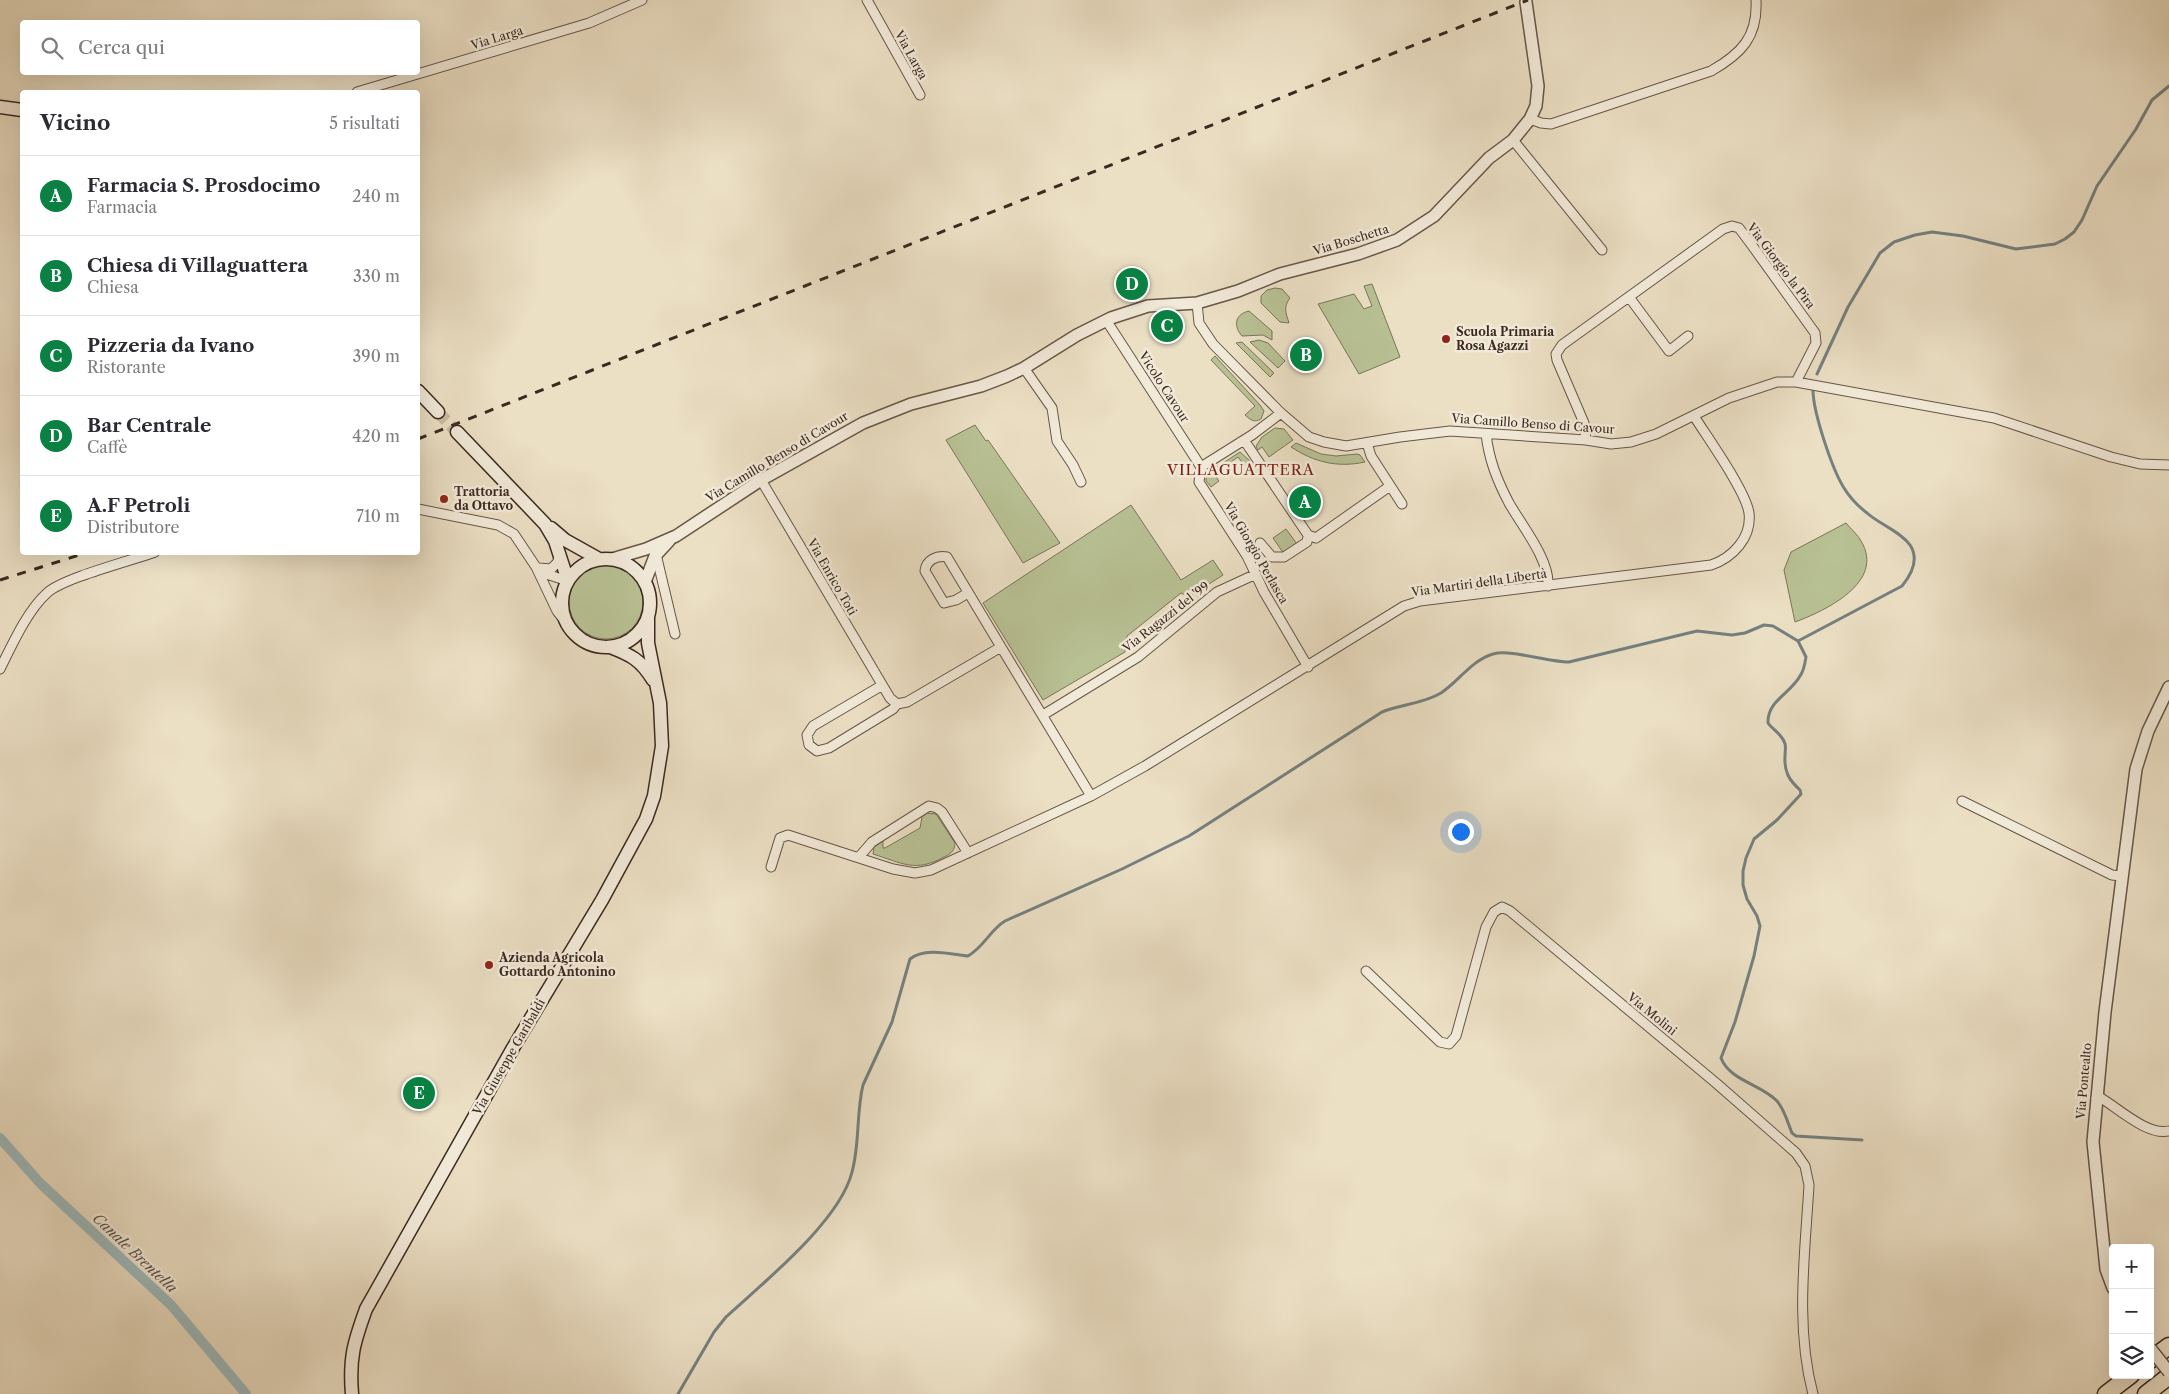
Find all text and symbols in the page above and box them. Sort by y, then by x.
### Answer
search box [20,20,420,75]
street label: Via Larga [468,22,525,53]
street label: Via Larga [891,27,931,82]
icon: search [38,34,66,62]
text: Cerca qui [78,36,165,59]
text: Vicino [40,110,110,135]
text: 5 risultati [329,113,400,133]
text: Farmacia S. Prosdocimo [87,174,320,197]
text: A [50,186,62,206]
text: 240 m [352,186,400,206]
text: Farmacia [87,197,157,217]
street label: Via Giorgio la Pira [1744,219,1819,312]
street label: Via Boschetta [1310,221,1391,258]
text: Chiesa di Villaguattera [87,254,308,277]
pin: D [1116,265,1148,303]
text: B [50,266,62,286]
text: 330 m [353,266,400,286]
text: Chiesa [87,277,139,297]
pin: C [1151,307,1183,345]
place label: Scuola Primaria Rosa Agazzi [1456,324,1555,353]
marker: Scuola Primaria Rosa Agazzi [1440,333,1452,345]
text: Pizzeria da Ivano [87,334,254,357]
pin: B [1290,336,1322,374]
text: C [50,346,62,366]
text: 390 m [353,346,400,366]
street label: Vicolo Cavour [1135,348,1193,425]
text: Ristorante [87,357,166,377]
street label: Via Camillo Benso di Cavour [702,408,851,506]
street label: Via Camillo Benso di Cavour [1450,410,1615,437]
text: Bar Centrale [87,414,211,437]
text: D [49,426,63,446]
text: 420 m [352,426,400,446]
text: Caffè [87,437,128,457]
district label: VILLAGUATTERA [1166,460,1315,479]
pin: A [1289,483,1321,521]
place label: Trattoria da Ottavo [454,484,514,513]
marker: Trattoria da Ottavo [438,493,450,505]
text: A.F Petroli [87,494,190,517]
street label: Via Giorgio Perlasca [1221,498,1292,607]
text: E [50,506,62,526]
text: 710 m [356,506,400,526]
text: Distributore [87,517,179,537]
street label: Via Enrico Toti [804,535,861,618]
street label: Via Martiri della Libertà [1409,565,1548,600]
street label: Via Ragazzi del '99 [1119,578,1212,656]
your location [1448,819,1474,845]
place label: Azienda Agricola Gottardo Antonino [498,950,616,979]
marker: Azienda Agricola Gottardo Antonino [483,959,495,971]
street label: Via Molini [1624,989,1680,1038]
street label: Via Giuseppe Garibaldi [469,996,548,1118]
street label: Via Pontealto [2073,1042,2094,1121]
pin: E [403,1074,435,1112]
water label: Canale Brentella [89,1209,181,1297]
map controls [2109,1244,2154,1379]
button: + [2109,1244,2154,1289]
button: − [2109,1289,2154,1334]
button: layers [2109,1334,2154,1379]

